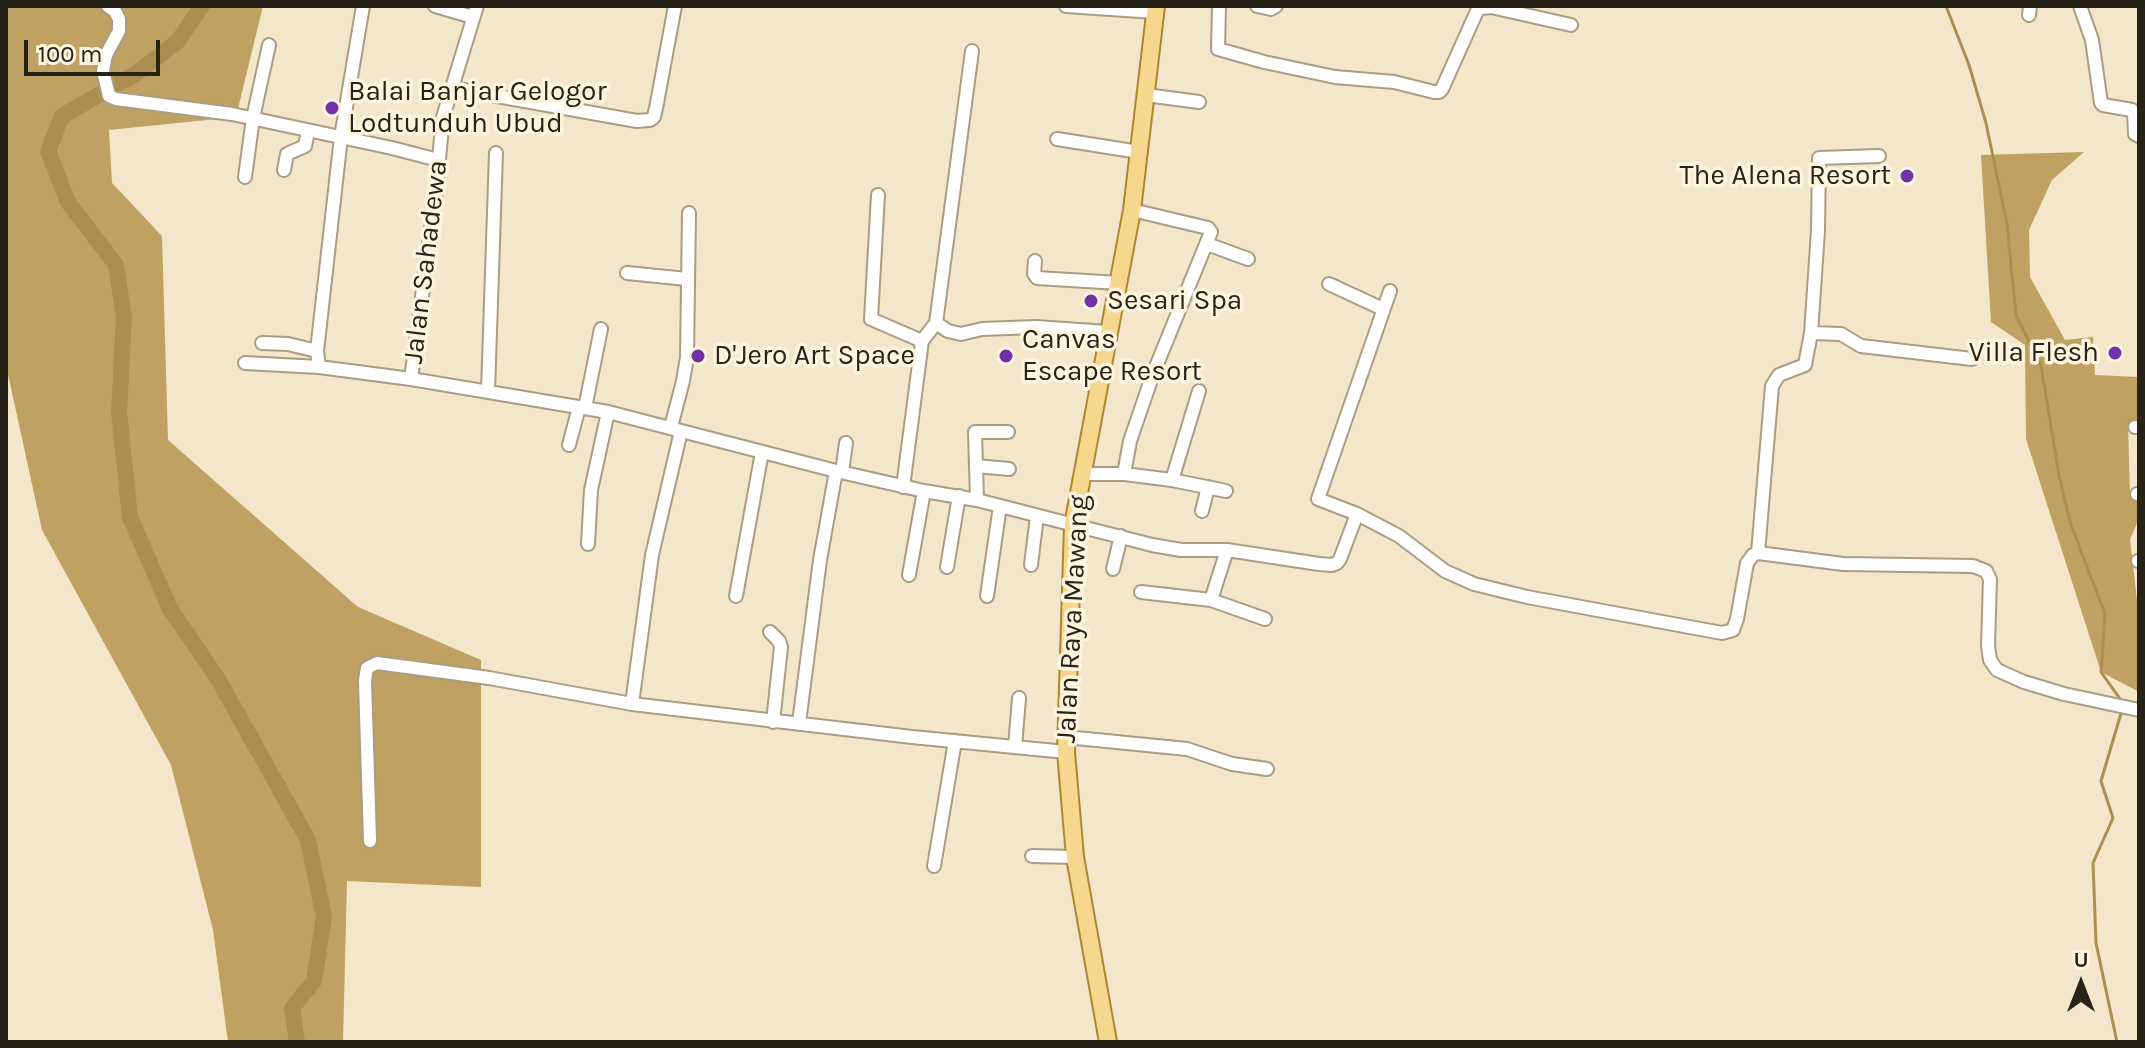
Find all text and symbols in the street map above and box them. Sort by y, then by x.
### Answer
scale bar [28,24,164,74]
text: 100 m [38,40,103,68]
place label: Balai Banjar Gelogor Lodtunduh Ubud [348,75,607,141]
marker: Balai Banjar Gelogor Lodtunduh Ubud [323,99,341,117]
street label: Jalan Sahadewa [397,158,455,366]
place label: The Alena Resort [1680,159,1891,193]
marker: The Alena Resort [1898,167,1916,185]
place label: Sesari Spa [1107,284,1242,318]
marker: Sesari Spa [1082,292,1100,310]
place label: Canvas Escape Resort [1022,323,1202,389]
place label: Villa Flesh [1969,336,2099,370]
place label: D'Jero Art Space [714,339,915,373]
marker: Villa Flesh [2106,344,2124,362]
marker: D'Jero Art Space [689,347,707,365]
marker: Canvas Escape Resort [997,347,1015,365]
street label: Jalan Raya Mawang [1050,494,1096,744]
north arrow [2041,944,2121,1024]
text: U [2073,947,2089,973]

